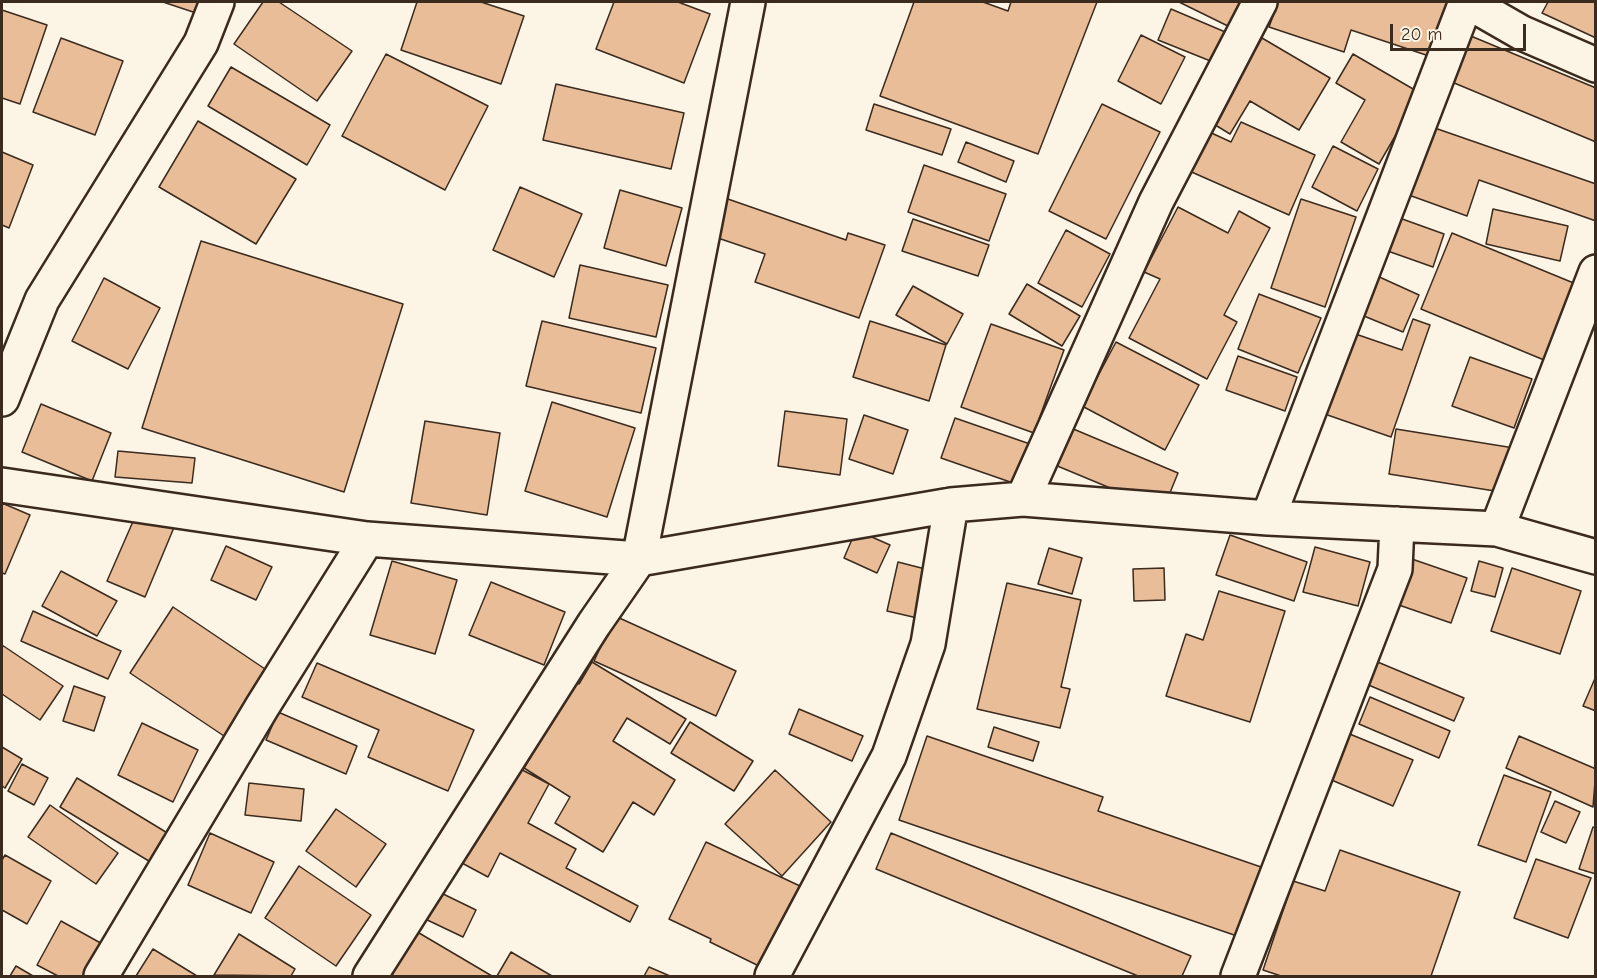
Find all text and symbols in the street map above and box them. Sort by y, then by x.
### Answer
scale bar [1393,12,1530,50]
text: 20 m [1401,24,1442,45]

